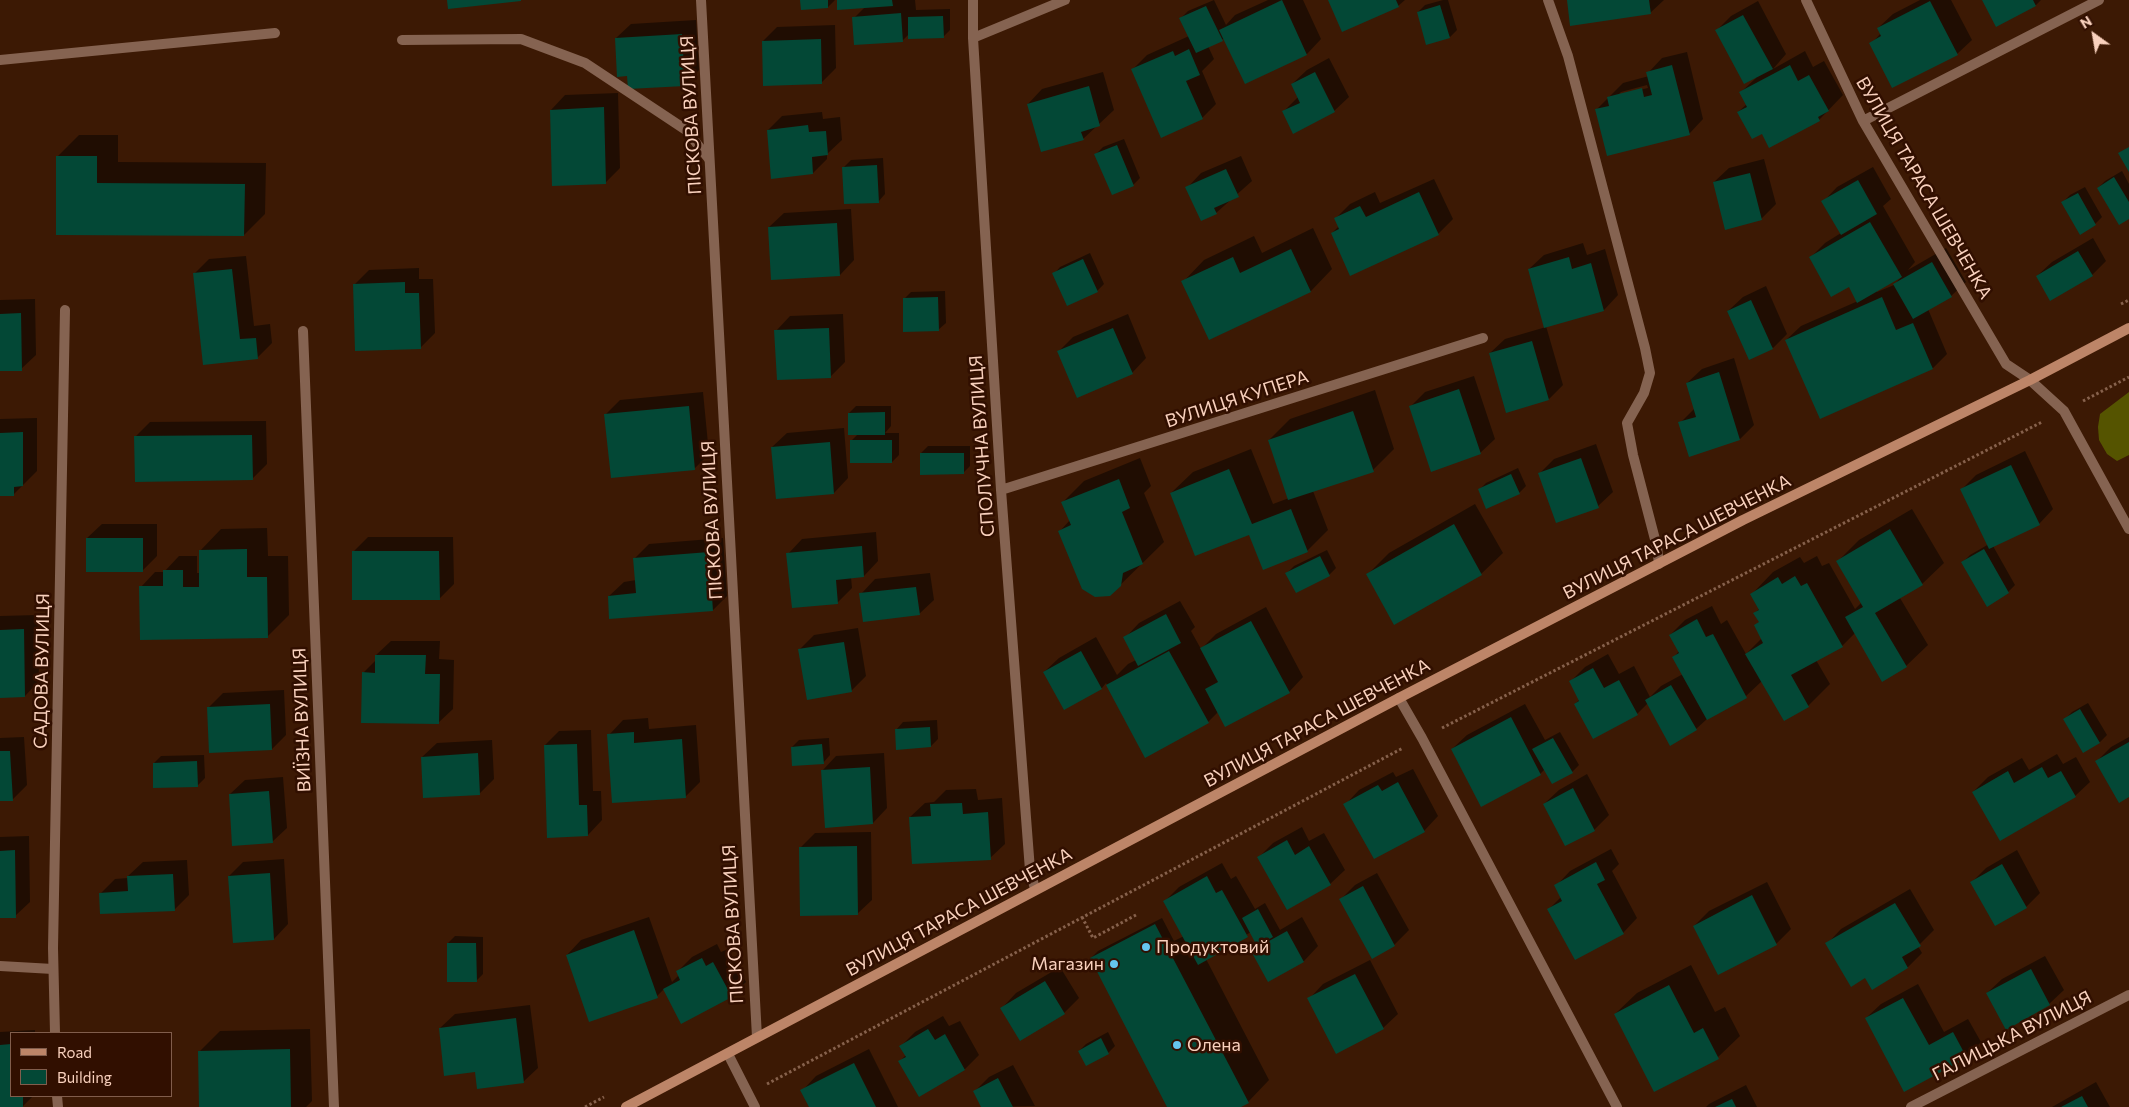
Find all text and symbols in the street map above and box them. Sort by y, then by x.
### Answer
north arrow [2069,10,2119,60]
text: N [2077,12,2095,32]
street label: ПІСКОВА ВУЛИЦЯ [676,35,706,195]
street label: ВУЛИЦЯ ТАРАСА ШЕВЧЕНКА [1851,73,1997,303]
street label: СПОЛУЧНА ВУЛИЦЯ [965,354,999,538]
street label: ВУЛИЦЯ КУПЕРА [1163,366,1311,432]
street label: ПІСКОВА ВУЛИЦЯ [697,440,727,600]
street label: ВУЛИЦЯ ТАРАСА ШЕВЧЕНКА [1559,470,1795,604]
street label: САДОВА ВУЛИЦЯ [30,593,54,749]
street label: ВИЇЗНА ВУЛИЦЯ [289,647,315,793]
street label: ВУЛИЦЯ ТАРАСА ШЕВЧЕНКА [1200,654,1434,792]
street label: ВУЛИЦЯ ТАРАСА ШЕВЧЕНКА [842,843,1076,981]
street label: ПІСКОВА ВУЛИЦЯ [718,844,748,1004]
place label: Продуктовий [1156,936,1269,958]
marker: Продуктовий [1140,941,1152,953]
place label: Магазин [1031,953,1104,975]
marker: Магазин [1108,958,1120,970]
street label: ГАЛИЦЬКА ВУЛИЦЯ [1929,986,2095,1086]
legend [10,1032,172,1097]
place label: Олена [1187,1034,1241,1056]
marker: Олена [1171,1039,1183,1051]
text: Road [57,1043,92,1061]
text: Building [57,1068,112,1086]

